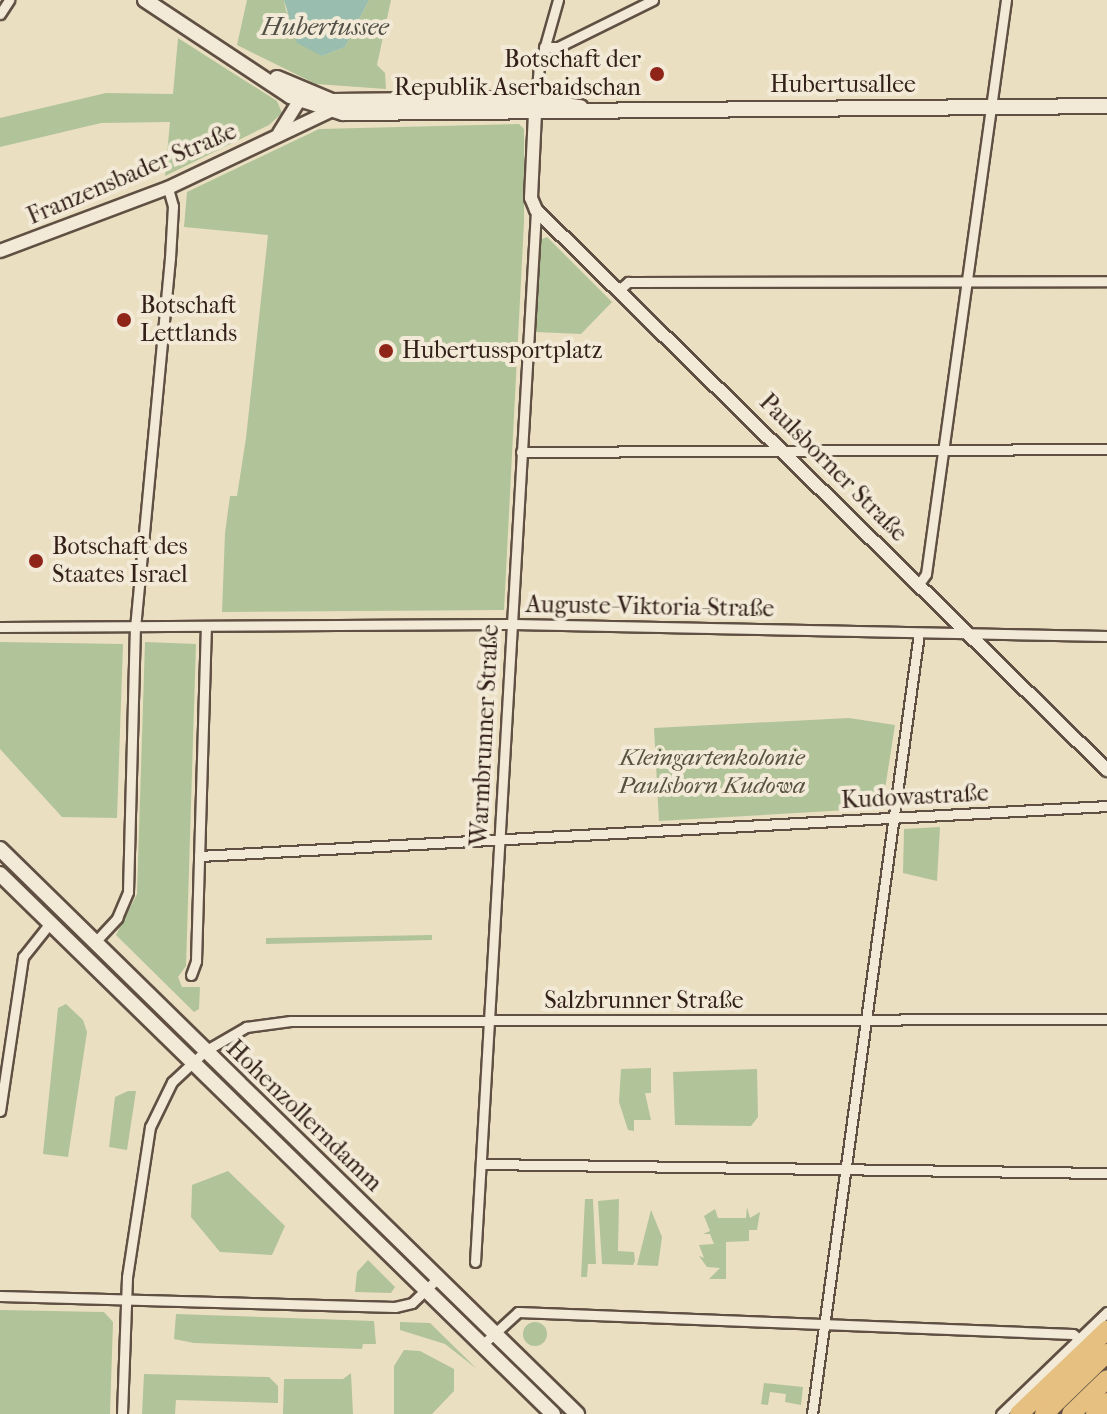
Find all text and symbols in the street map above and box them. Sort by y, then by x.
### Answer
water label: Hubertussee [261,11,389,43]
place label: Botschaft der Republik Aserbaidschan [394,46,641,102]
marker: Botschaft der Republik Aserbaidschan [648,65,666,83]
street label: Hubertusallee [770,71,916,99]
street label: Franzensbader Straße [23,117,241,231]
place label: Botschaft Lettlands [140,292,237,348]
marker: Botschaft Lettlands [115,311,133,329]
place label: Hubertussportplatz [402,337,602,365]
marker: Hubertussportplatz [377,342,395,360]
street label: Paulsborner Straße [753,388,913,548]
place label: Botschaft des Staates Israel [52,533,188,589]
marker: Botschaft des Staates Israel [27,552,45,570]
street label: Auguste-Viktoria-Straße [525,590,775,624]
street label: Warmbrunner Straße [465,624,505,846]
park label: Kleingartenkolonie Paulsborn Kudowa [619,744,805,800]
street label: Kudowastraße [841,779,989,815]
street label: Salzbrunner Straße [544,987,744,1015]
street label: Hohenzollerndamm [220,1034,388,1198]

